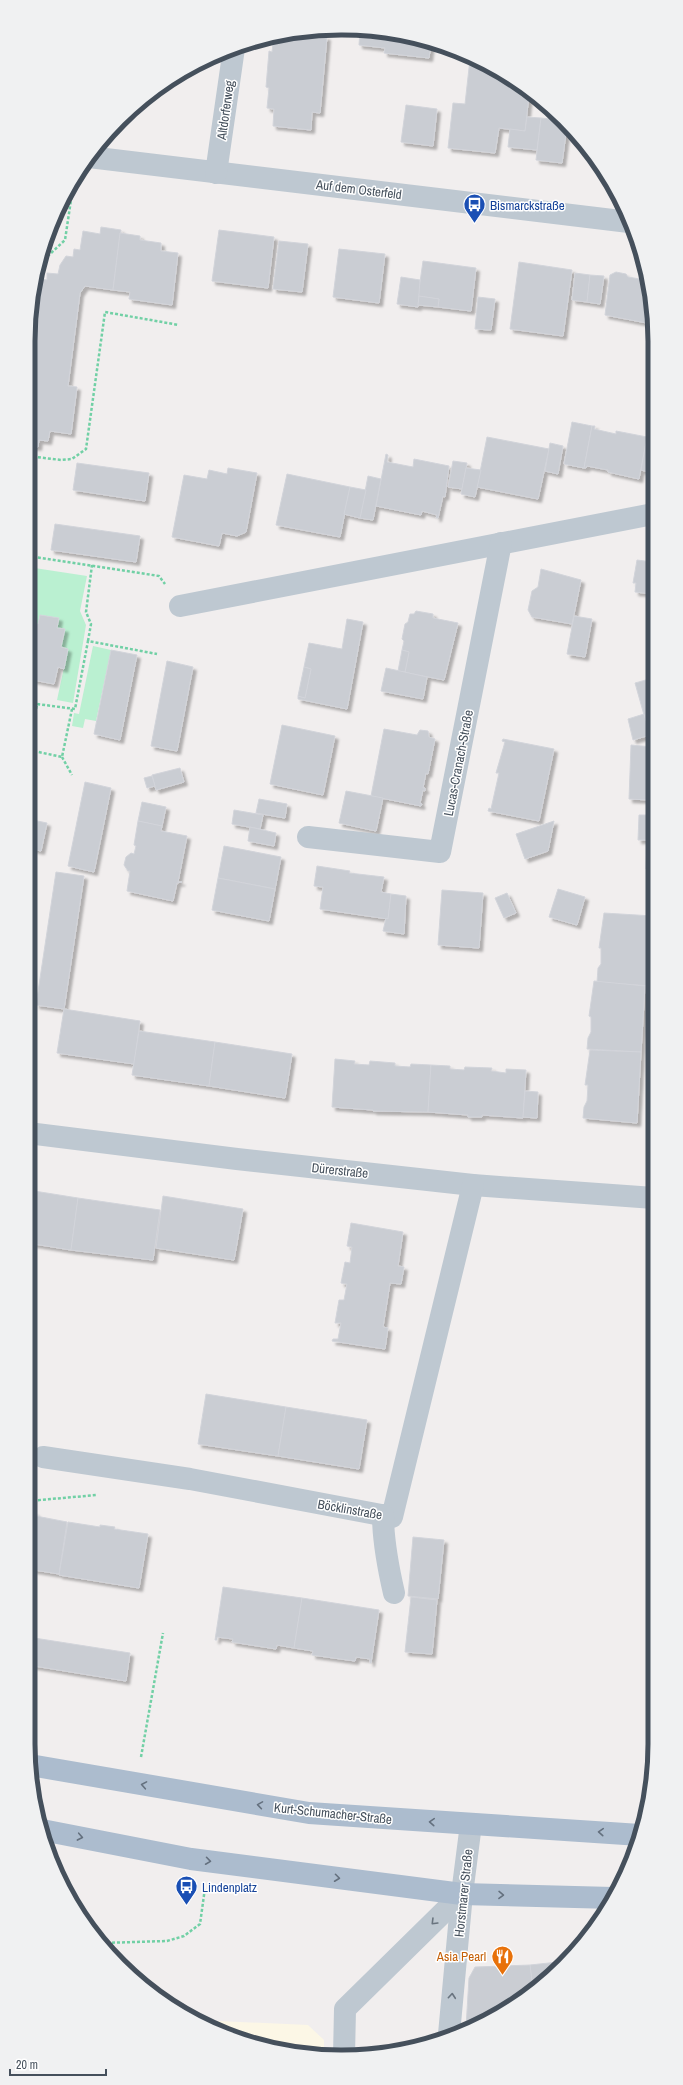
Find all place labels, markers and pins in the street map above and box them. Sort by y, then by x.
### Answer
bus stop icon: Bismarckstraße [461,192,487,225]
place label: Bismarckstraße [490,197,565,214]
bus stop icon: Lindenplatz [173,1874,199,1907]
place label: Lindenplatz [202,1879,257,1896]
restaurant icon: Asia Pearl [489,1943,515,1976]
place label: Asia Pearl [436,1948,486,1965]

